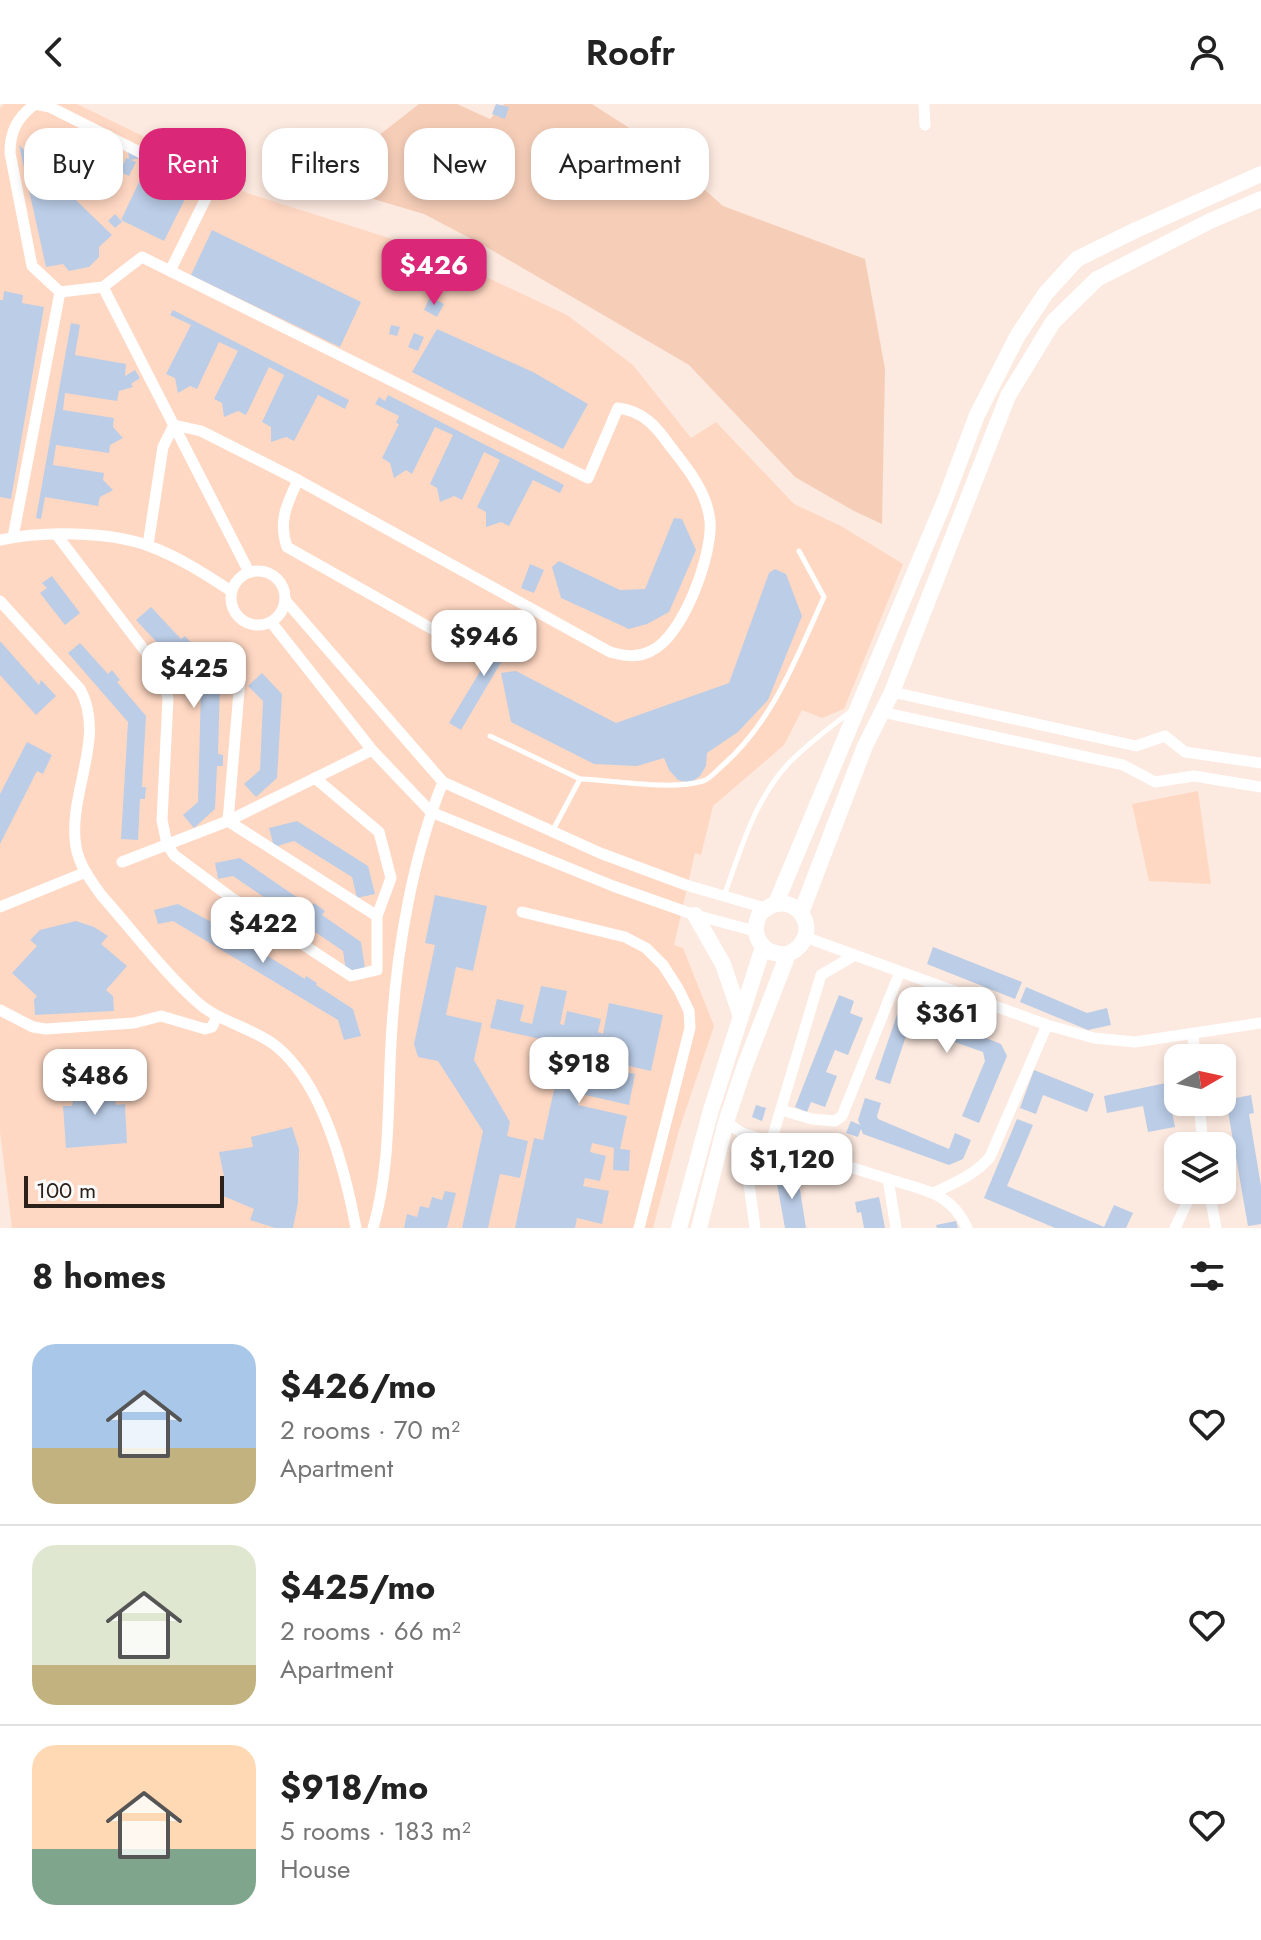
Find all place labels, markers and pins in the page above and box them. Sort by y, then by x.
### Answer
pin: $426 [387,239,481,307]
pin: $946 [437,610,531,678]
pin: $425 [147,642,241,710]
pin: $422 [216,897,310,965]
pin: $361 [900,987,994,1055]
pin: $918 [532,1037,626,1105]
pin: $486 [48,1049,142,1117]
pin: $1,120 [727,1133,857,1201]

